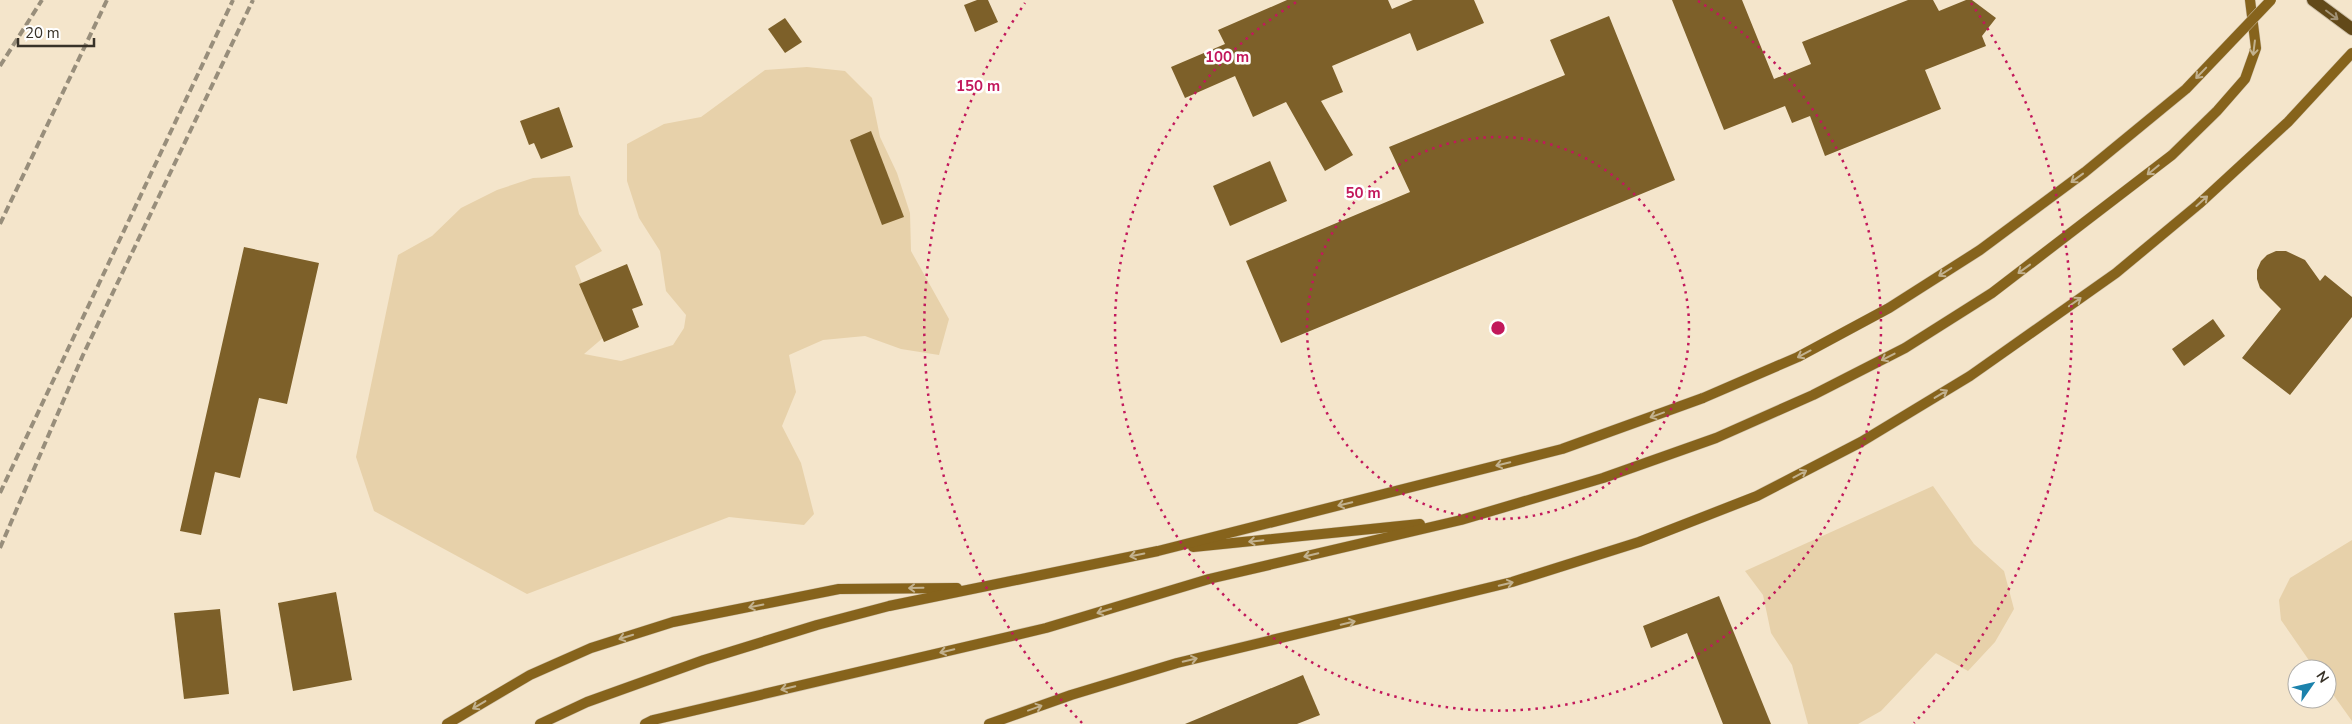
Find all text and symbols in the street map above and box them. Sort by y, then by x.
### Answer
one-way arrow [2325,9,2338,20]
scale bar [18,15,94,47]
text: 20 m [25,23,60,43]
one-way arrow [2249,40,2259,56]
text: 100 m [1205,47,1249,67]
one-way arrow [2195,67,2207,80]
text: 150 m [956,76,1000,96]
one-way arrow [2147,165,2160,176]
one-way arrow [2071,173,2084,184]
text: 50 m [1345,183,1381,203]
one-way arrow [2196,195,2209,207]
one-way arrow [2017,264,2031,274]
one-way arrow [1938,268,1952,278]
one-way arrow [2068,297,2082,307]
centre of rings [1489,319,1507,337]
one-way arrow [1797,350,1812,359]
one-way arrow [1880,352,1895,362]
one-way arrow [1934,388,1948,398]
one-way arrow [1650,410,1666,420]
one-way arrow [1495,460,1511,469]
one-way arrow [1792,469,1807,478]
one-way arrow [1338,500,1354,509]
one-way arrow [1248,536,1264,546]
one-way arrow [1129,551,1145,561]
one-way arrow [1304,551,1320,560]
one-way arrow [1497,578,1513,588]
one-way arrow [909,583,925,593]
one-way arrow [748,601,764,611]
one-way arrow [1096,606,1112,616]
one-way arrow [1339,618,1355,627]
one-way arrow [619,632,635,642]
one-way arrow [939,647,955,656]
one-way arrow [1181,655,1197,664]
north arrow [2287,659,2337,709]
text: N [2312,667,2333,687]
one-way arrow [781,684,797,693]
one-way arrow [473,700,487,710]
one-way arrow [1026,703,1042,712]

